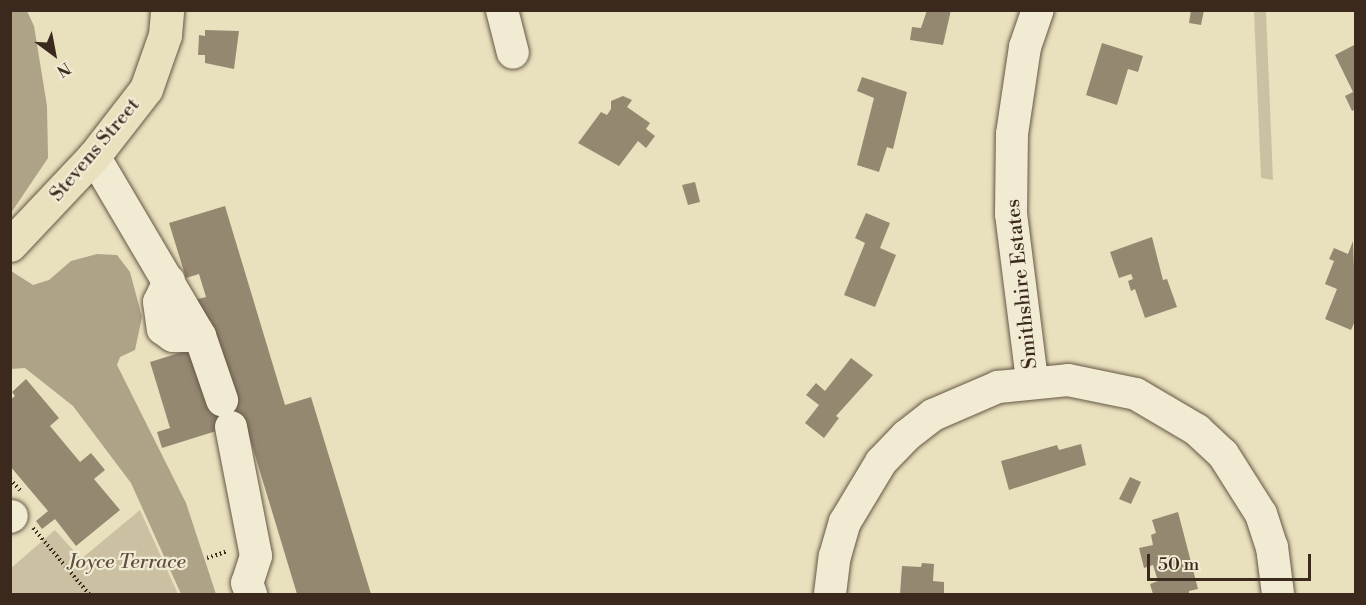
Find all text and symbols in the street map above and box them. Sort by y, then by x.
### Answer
north arrow [24,24,84,84]
text: N [53,57,74,81]
street label: Stevens Street [45,94,145,206]
street label: Smithshire Estates [1001,198,1043,370]
scale bar [1150,542,1314,580]
park label: Joyce Terrace [68,550,186,574]
text: 50 m [1158,553,1199,576]

